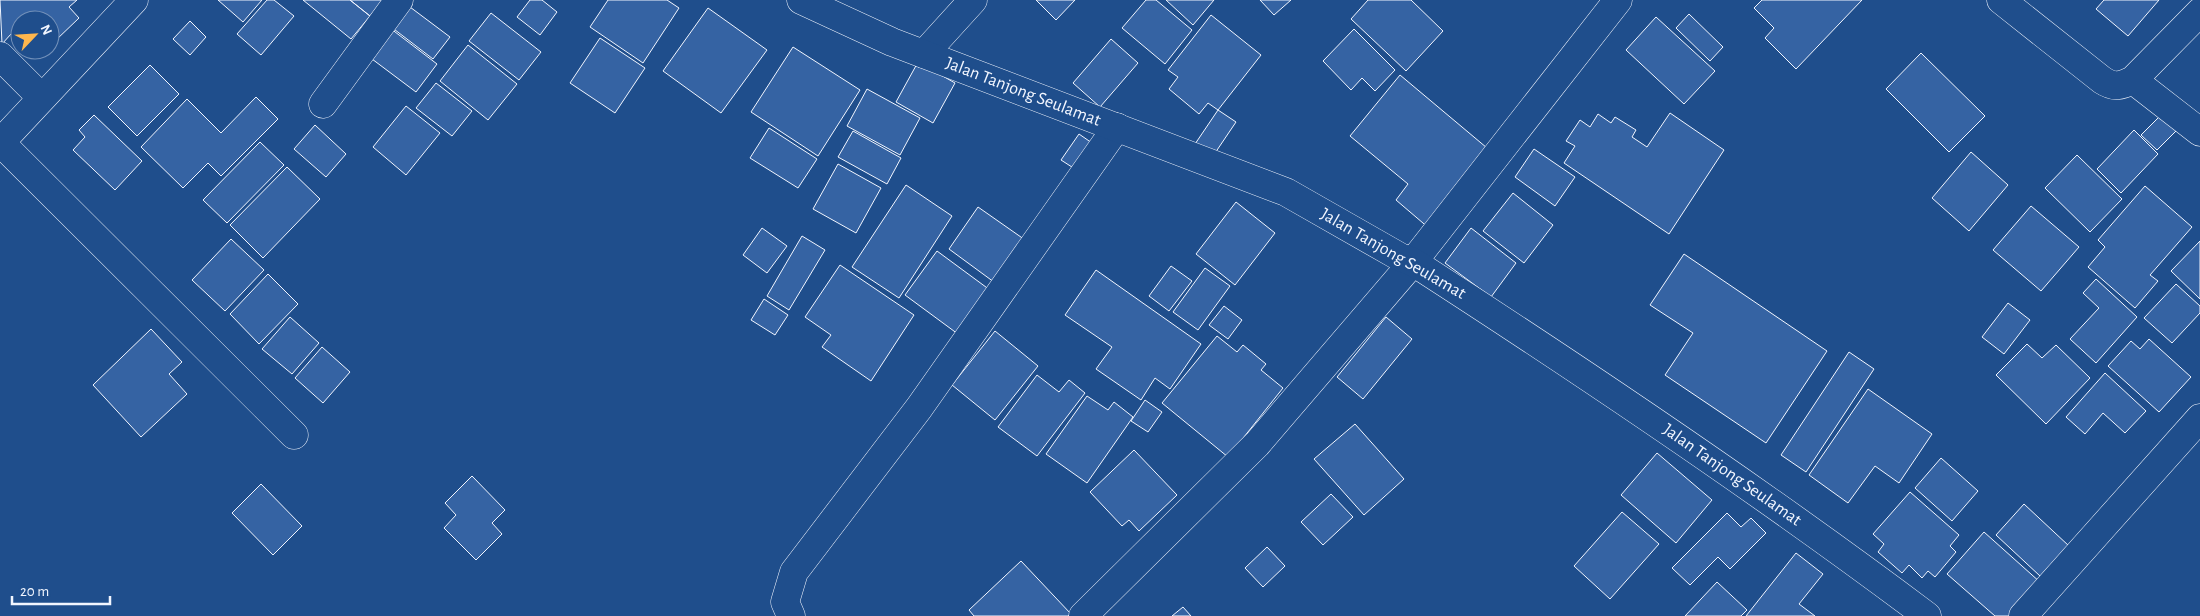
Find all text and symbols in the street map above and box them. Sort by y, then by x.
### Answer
north arrow [10,10,60,60]
text: N [37,23,54,37]
street label: Jalan Tanjong Seulamat [943,54,1103,130]
street label: Jalan Tanjong Seulamat [1317,205,1469,303]
street label: Jalan Tanjong Seulamat [1659,420,1805,530]
scale bar [12,574,110,606]
text: 20 m [20,584,49,599]

